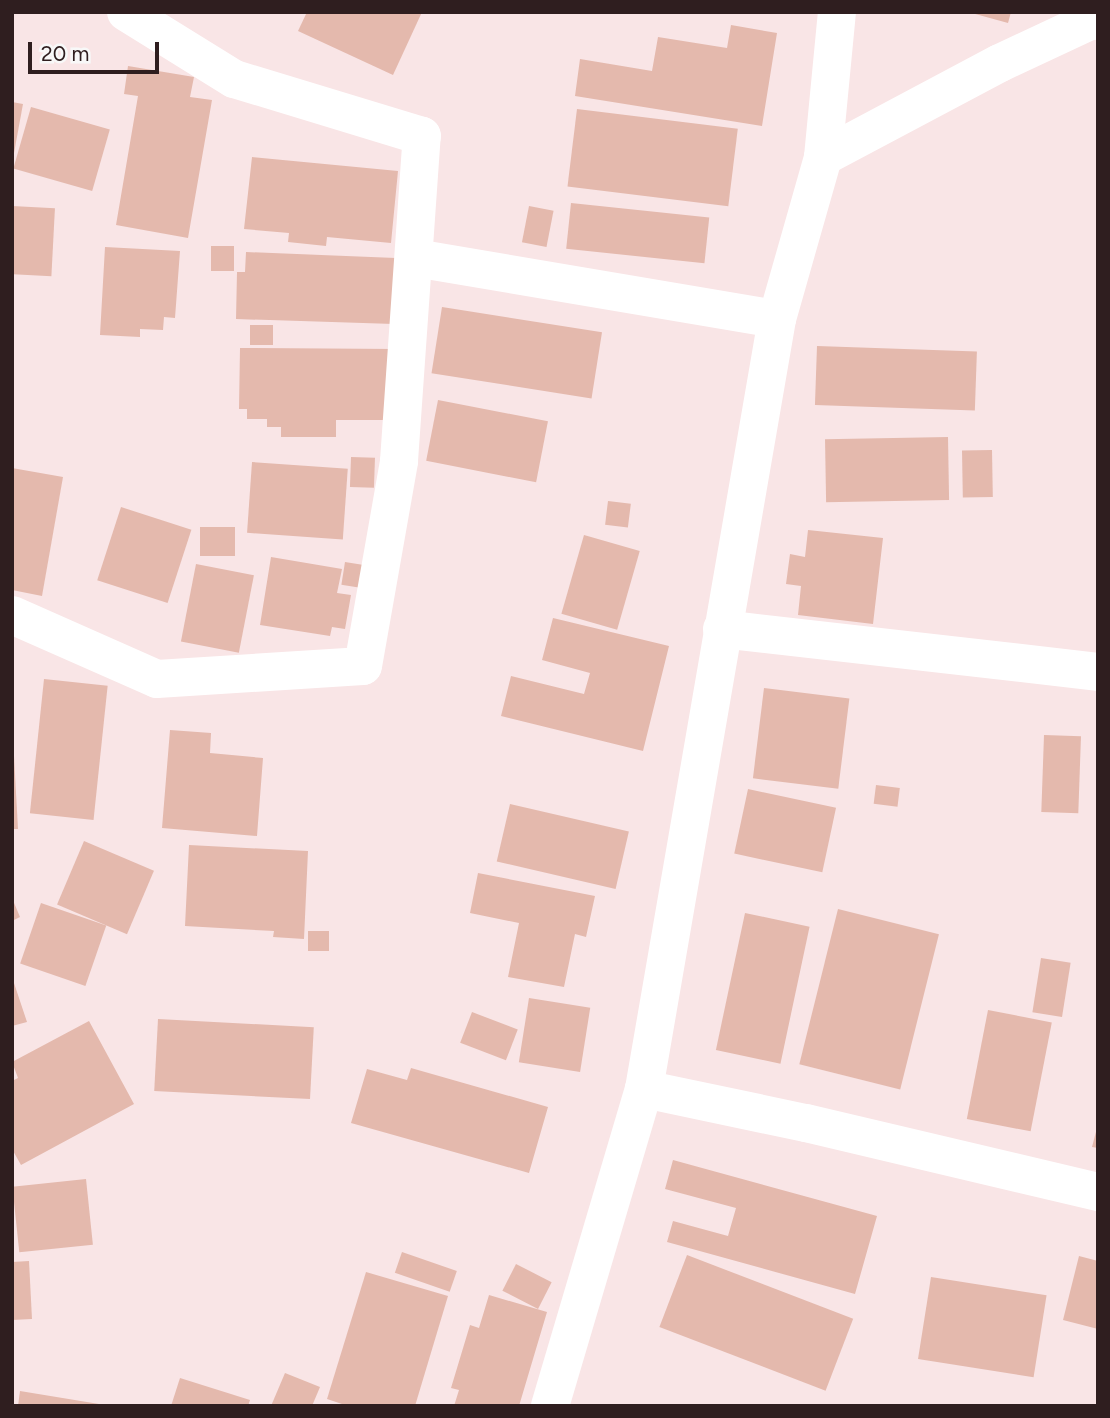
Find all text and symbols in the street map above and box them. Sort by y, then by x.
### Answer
scale bar [32,28,163,72]
text: 20 m [41,41,89,66]

